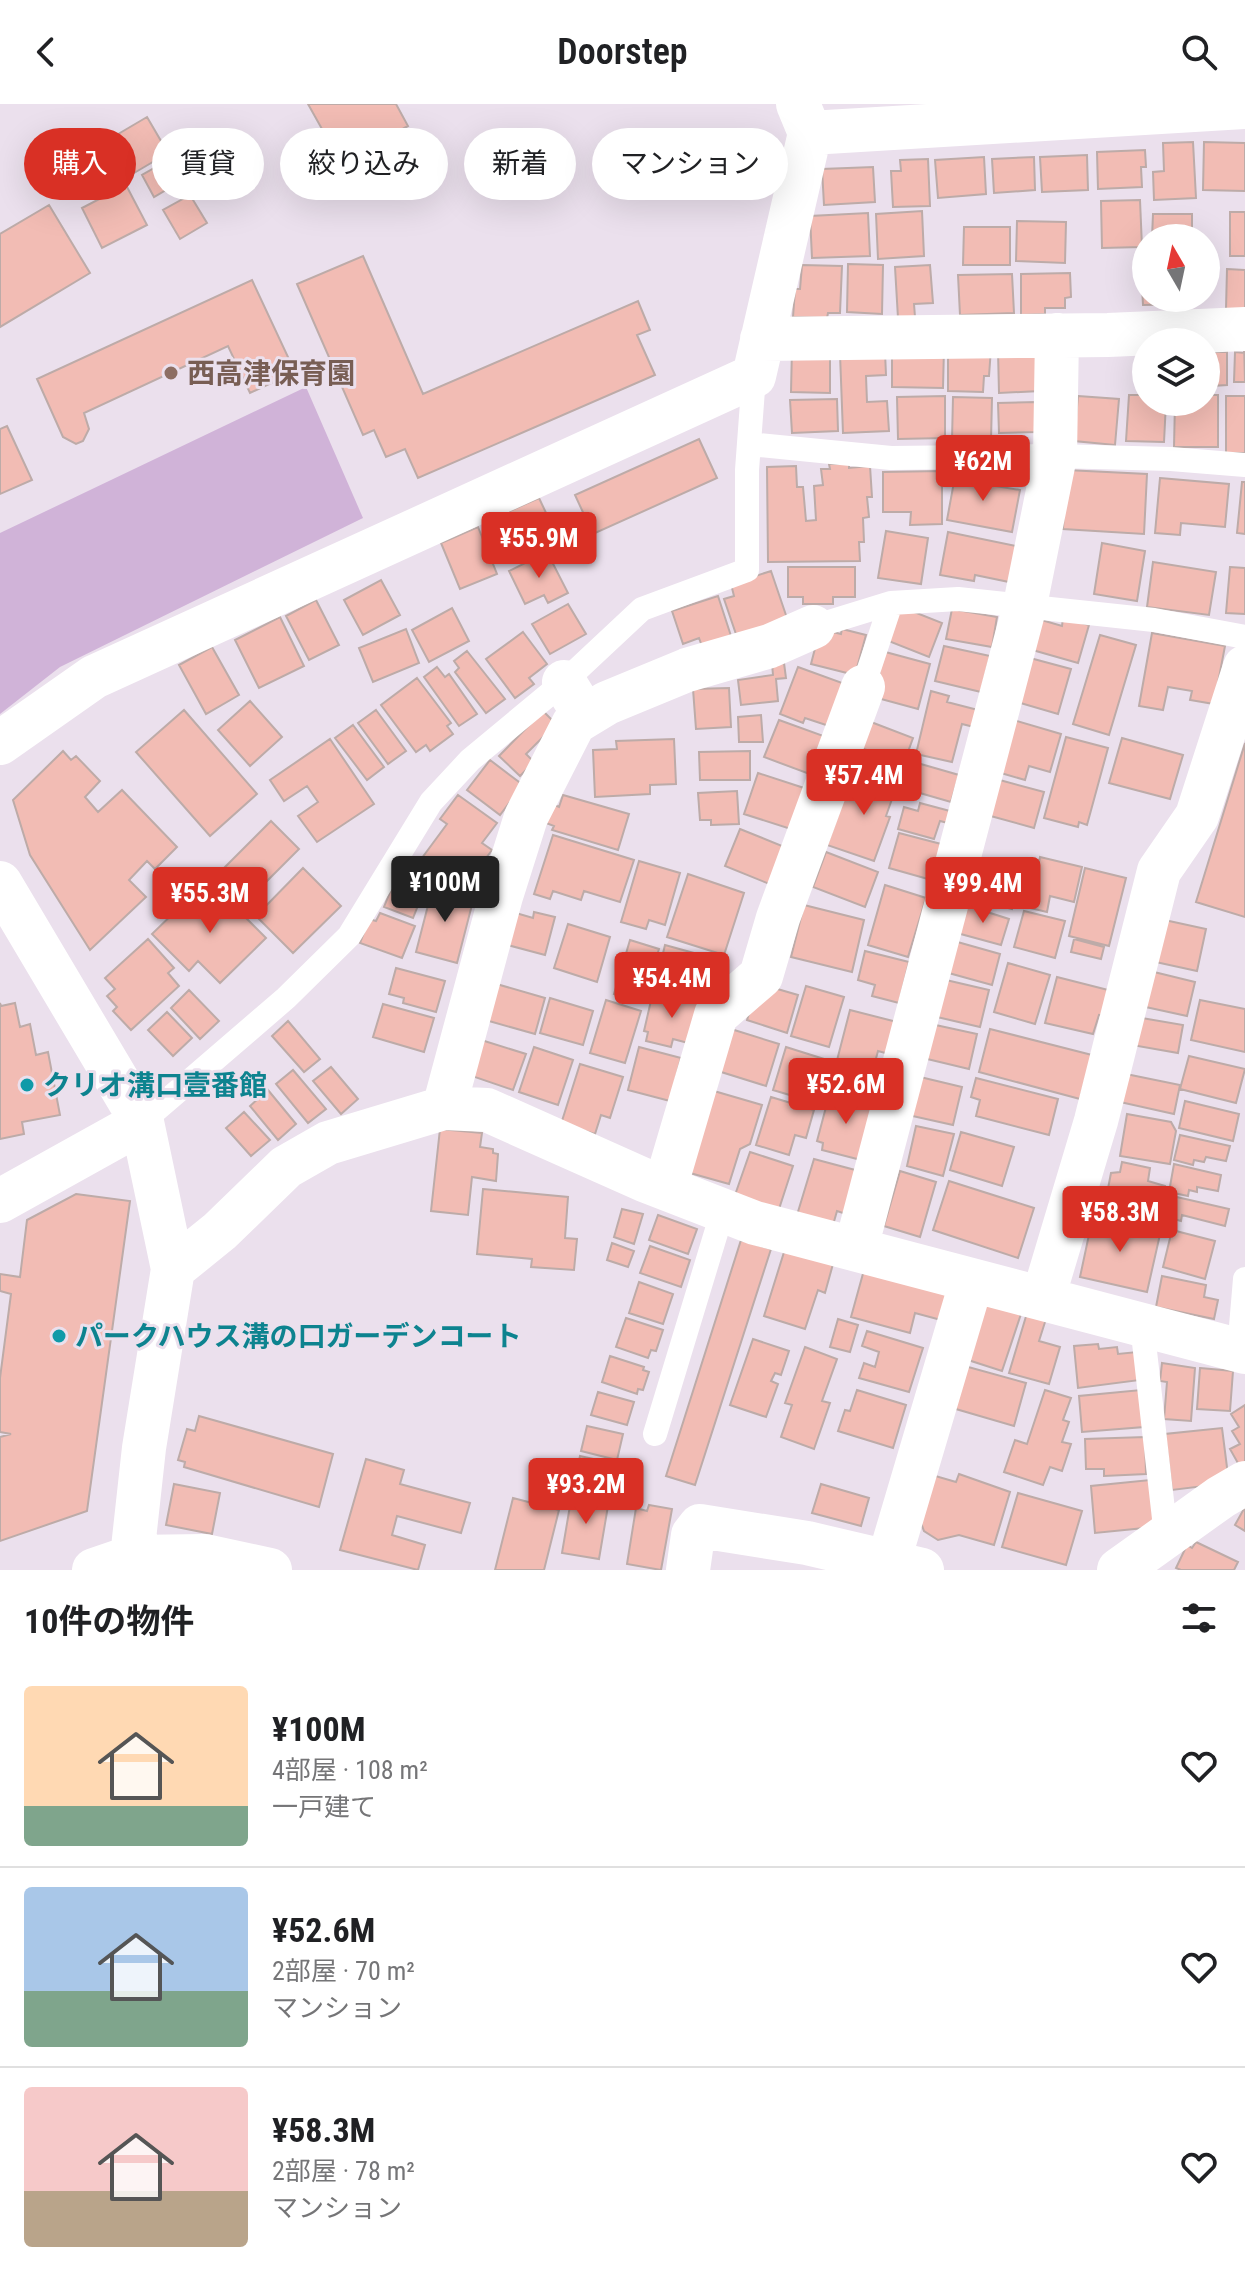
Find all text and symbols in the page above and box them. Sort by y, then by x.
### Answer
icon: back [24,30,68,74]
icon: search [1177,30,1221,74]
text: Doorstep [557,31,688,73]
chip: 購入 [24,128,136,200]
chip: 賃貸 [152,128,264,200]
chip: 絞り込み [280,128,448,200]
chip: 新着 [464,128,576,200]
chip: マンション [592,128,788,200]
north arrow [1132,224,1220,312]
map controls [1132,224,1220,416]
button: layers [1132,328,1220,416]
place label: 西高津保育園 [187,357,355,390]
marker: 西高津保育園 [162,364,180,382]
pin: ¥62M [936,435,1030,503]
text: ¥62M [954,446,1012,476]
pin: ¥55.9M [474,512,604,580]
text: ¥55.9M [499,523,579,553]
pin: ¥57.4M [799,749,929,817]
text: ¥57.4M [824,760,904,790]
pin: ¥100M [389,856,501,924]
pin: ¥99.4M [918,857,1048,925]
pin: ¥55.3M [145,867,275,935]
text: ¥100M [409,867,481,897]
text: ¥99.4M [943,868,1023,898]
text: ¥55.3M [170,878,250,908]
pin: ¥54.4M [607,952,737,1020]
text: ¥54.4M [632,963,712,993]
pin: ¥52.6M [781,1058,911,1126]
place label: クリオ溝口壹番館 [43,1069,267,1102]
text: ¥52.6M [806,1069,886,1099]
marker: クリオ溝口壹番館 [18,1076,36,1094]
pin: ¥58.3M [1055,1186,1185,1254]
text: ¥58.3M [1080,1197,1160,1227]
place label: パークハウス溝の口ガーデンコート [75,1320,522,1353]
marker: パークハウス溝の口ガーデンコート [50,1327,68,1345]
pin: ¥93.2M [521,1458,651,1526]
text: ¥93.2M [546,1469,626,1499]
icon: filters [1177,1596,1221,1640]
text: 10件の物件 [24,1601,194,1641]
text: ¥100M [272,1709,365,1749]
icon: home [88,1718,184,1814]
icon: heart [1177,1744,1221,1788]
text: 4部屋 · 108 m² [272,1755,428,1785]
text: 一戸建て [272,1792,376,1822]
text: ¥52.6M [272,1910,375,1950]
icon: home [88,1919,184,2015]
icon: heart [1177,1945,1221,1989]
text: 2部屋 · 70 m² [272,1956,415,1986]
text: マンション [272,1993,402,2023]
text: ¥58.3M [272,2110,375,2150]
icon: home [88,2119,184,2215]
icon: heart [1177,2145,1221,2189]
text: 2部屋 · 78 m² [272,2156,415,2186]
text: マンション [272,2193,402,2223]

